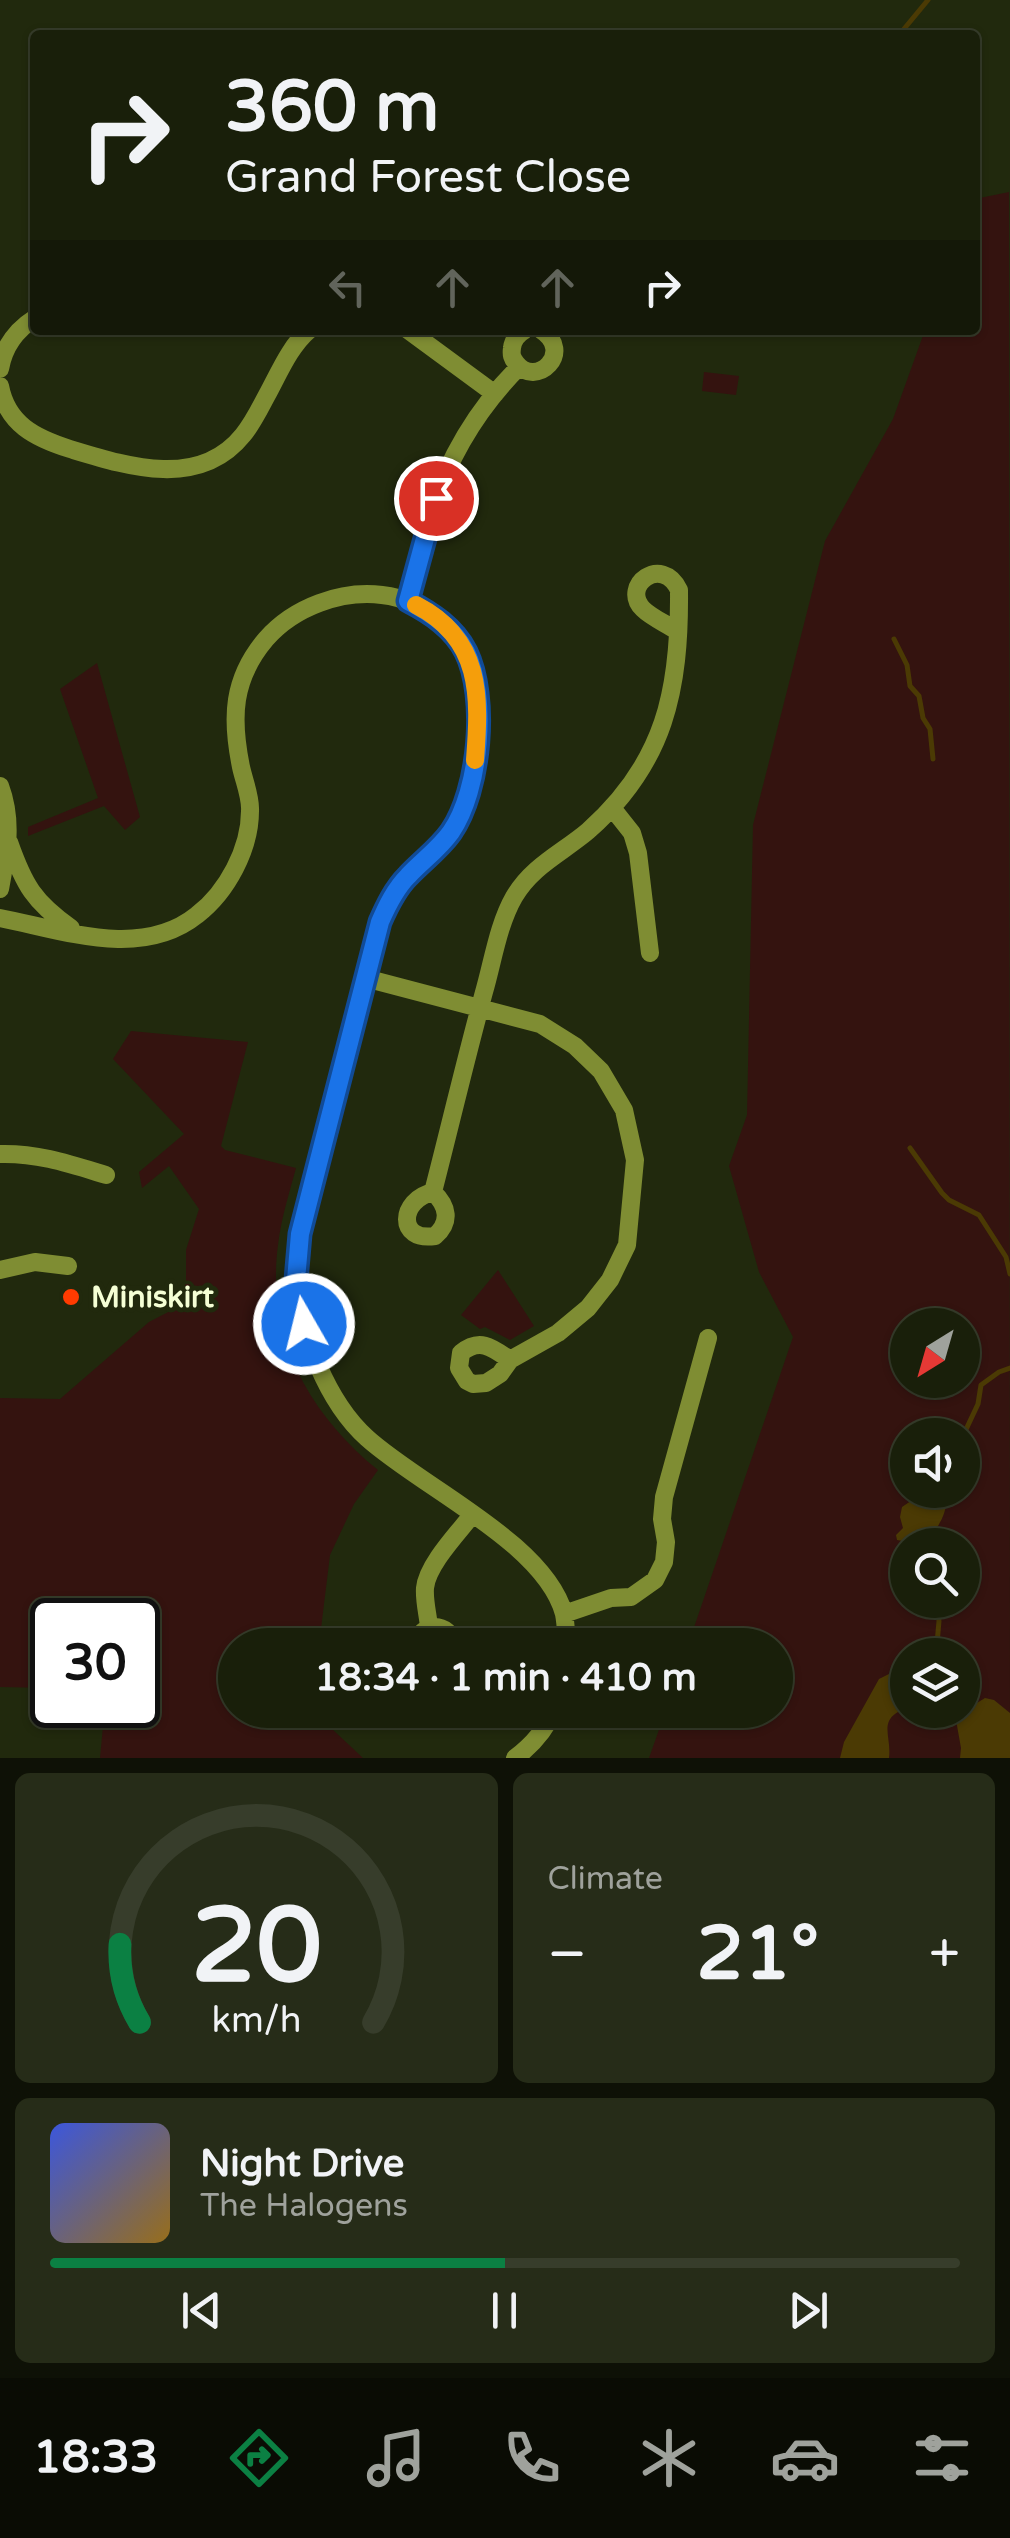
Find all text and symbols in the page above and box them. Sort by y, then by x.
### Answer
text: 360 m [225,66,439,150]
icon: right [60,70,190,200]
text: Grand Forest Close [225,151,631,205]
icon: left [320,260,375,315]
icon: ahead [425,260,480,315]
icon: ahead [530,260,585,315]
icon: right [635,260,690,315]
pin [394,456,479,541]
icon: arrive [409,471,464,526]
position arrow [252,1272,356,1376]
place label: Miniskirt [91,1279,215,1316]
marker: Miniskirt [60,1286,82,1308]
north arrow [890,1308,980,1398]
map controls [890,1308,980,1728]
button: sound [890,1418,980,1508]
button: search [890,1528,980,1618]
speed limit sign: 30 [30,1598,160,1728]
button: layers [890,1638,980,1728]
text: 18:34 · 1 min · 410 m [314,1655,697,1701]
text: Climate [548,1860,663,1898]
text: 20 [191,1885,322,2010]
text: 21° [697,1909,819,1999]
text: − [548,1922,587,1988]
text: + [929,1922,960,1988]
text: km/h [211,1999,301,2042]
text: Night Drive [200,2141,404,2187]
text: The Halogens [200,2187,408,2225]
icon: previous [174,2283,229,2338]
icon: pause [477,2283,532,2338]
icon: next [781,2283,836,2338]
icon: directions [224,2423,294,2493]
icon: music [361,2423,431,2493]
icon: phone [497,2423,567,2493]
icon: climate [634,2423,704,2493]
icon: car [770,2423,840,2493]
icon: filters [907,2423,977,2493]
text: 18:33 [33,2431,158,2485]

